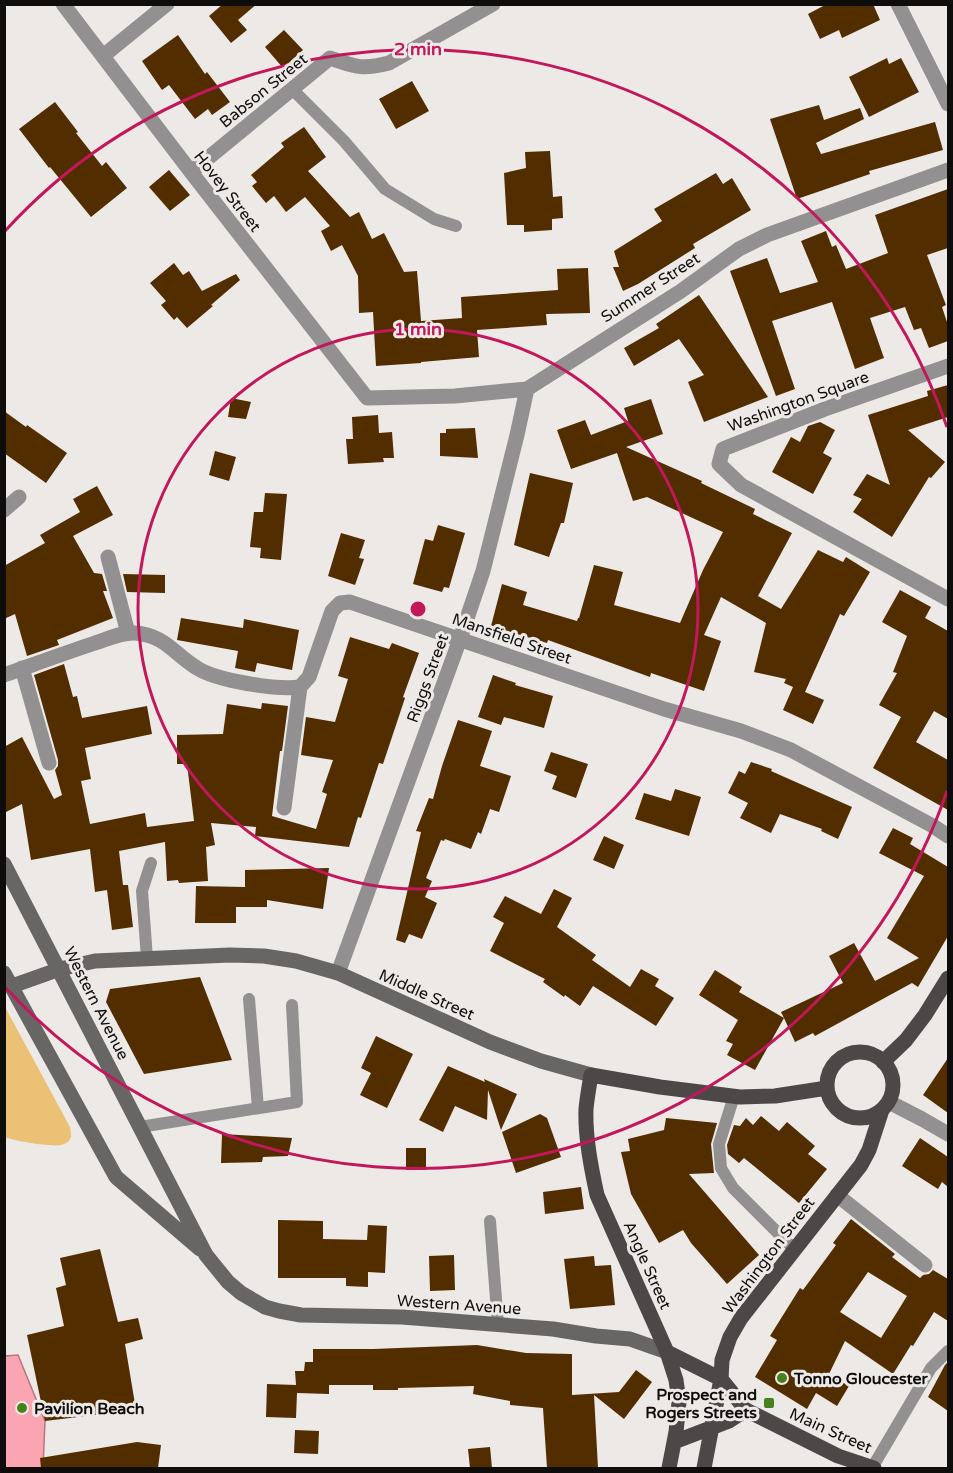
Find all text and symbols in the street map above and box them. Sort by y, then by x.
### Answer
text: 2 min [394,38,442,60]
street label: Babson Street [216,49,312,132]
street label: Hovey Street [189,147,265,236]
street label: Summer Street [597,248,704,327]
text: 1 min [394,318,442,340]
street label: Washington Square [725,367,872,437]
centre of rings [408,599,428,619]
street label: Mansfield Street [449,609,574,669]
street label: Riggs Street [403,631,453,726]
street label: Western Avenue [59,943,133,1063]
street label: Middle Street [376,965,477,1025]
street label: Washington Street [718,1193,819,1318]
street label: Angle Street [619,1218,675,1313]
street label: Western Avenue [396,1291,522,1319]
place label: Tonno Gloucester [793,1369,929,1389]
marker: Tonno Gloucester [775,1371,789,1385]
place label: Prospect and Rogers Streets [645,1385,757,1423]
marker: Prospect and Rogers Streets [762,1396,776,1410]
place label: Pavilion Beach [34,1399,145,1419]
marker: Pavilion Beach [15,1401,29,1415]
street label: Main Street [786,1404,875,1458]

